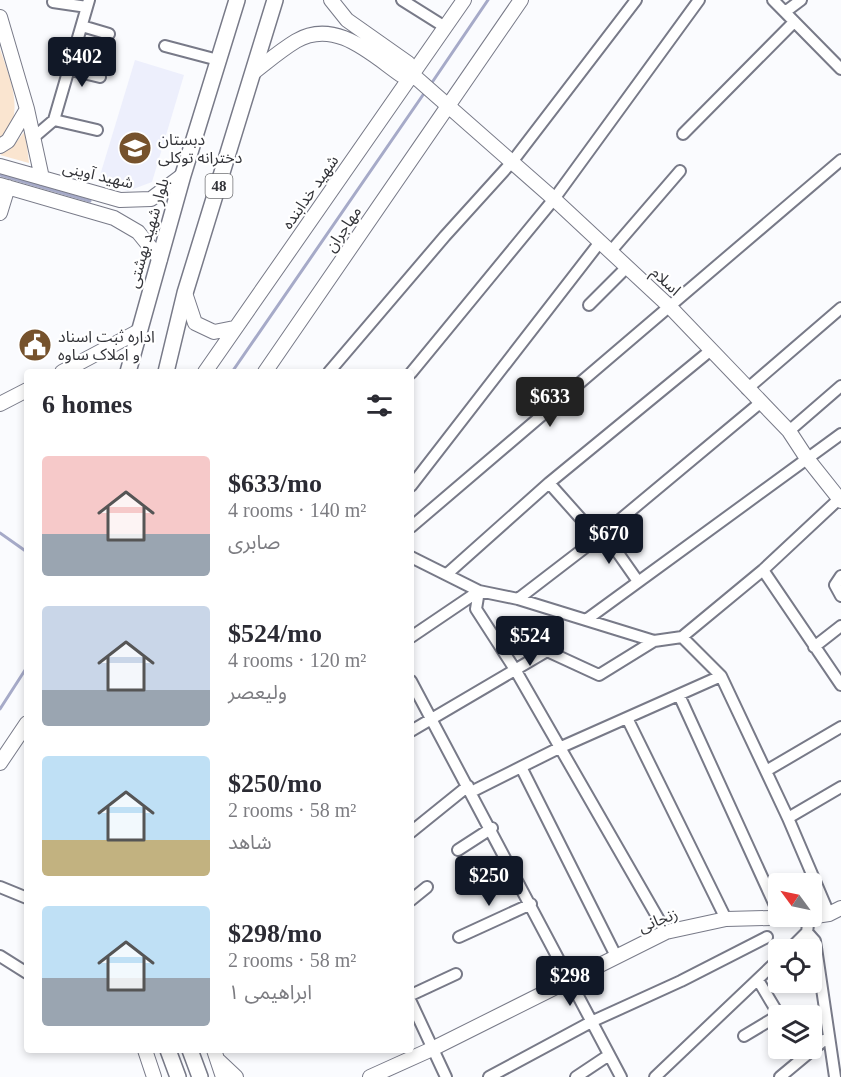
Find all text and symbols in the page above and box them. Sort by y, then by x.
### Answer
pin: $402 [46,37,118,88]
text: $402 [62,45,102,67]
school or university icon: دبستان دخترانه توکلی [117,130,153,166]
place label: دبستان دخترانه توکلی [158,131,242,167]
street label: شهید خدابنده [278,152,342,233]
street label: شهید آوینی [61,159,135,192]
road number: 48 [206,174,232,198]
street label: بلوار شهید بهشتی [124,176,173,290]
street label: مهاجران [322,203,365,256]
street label: اسلام [645,263,684,302]
public building icon: اداره ثبت اسناد و املاک ساوه [17,327,53,363]
place label: اداره ثبت اسناد و املاک ساوه [58,328,155,364]
pin: $633 [514,377,586,428]
text: $633 [530,385,570,407]
icon: filters [363,389,396,422]
text: 6 homes [42,390,132,419]
text: $633/mo [228,469,322,498]
icon: home [90,480,162,552]
text: 4 rooms · 140 m² [228,499,366,521]
pin: $670 [573,514,645,565]
text: $670 [589,522,629,544]
text: صابری [228,531,280,553]
pin: $524 [494,616,566,667]
text: $524/mo [228,619,322,648]
text: $524 [510,624,550,646]
icon: home [90,630,162,702]
text: 4 rooms · 120 m² [228,649,366,671]
text: ولیعصر [228,681,287,703]
text: $250/mo [228,769,322,798]
icon: home [90,780,162,852]
text: 2 rooms · 58 m² [228,799,356,821]
text: شاهد [228,831,272,853]
pin: $250 [453,856,525,907]
text: $250 [469,864,509,886]
north arrow [768,873,822,927]
map controls [768,873,822,1059]
street label: زنجانی [636,905,680,936]
text: $298/mo [228,919,322,948]
icon: home [90,930,162,1002]
button: locate [768,939,822,993]
text: 2 rooms · 58 m² [228,949,356,971]
pin: $298 [534,956,606,1007]
text: $298 [550,964,590,986]
text: ابراهیمی ۱ [228,981,312,1003]
button: layers [768,1005,822,1059]

